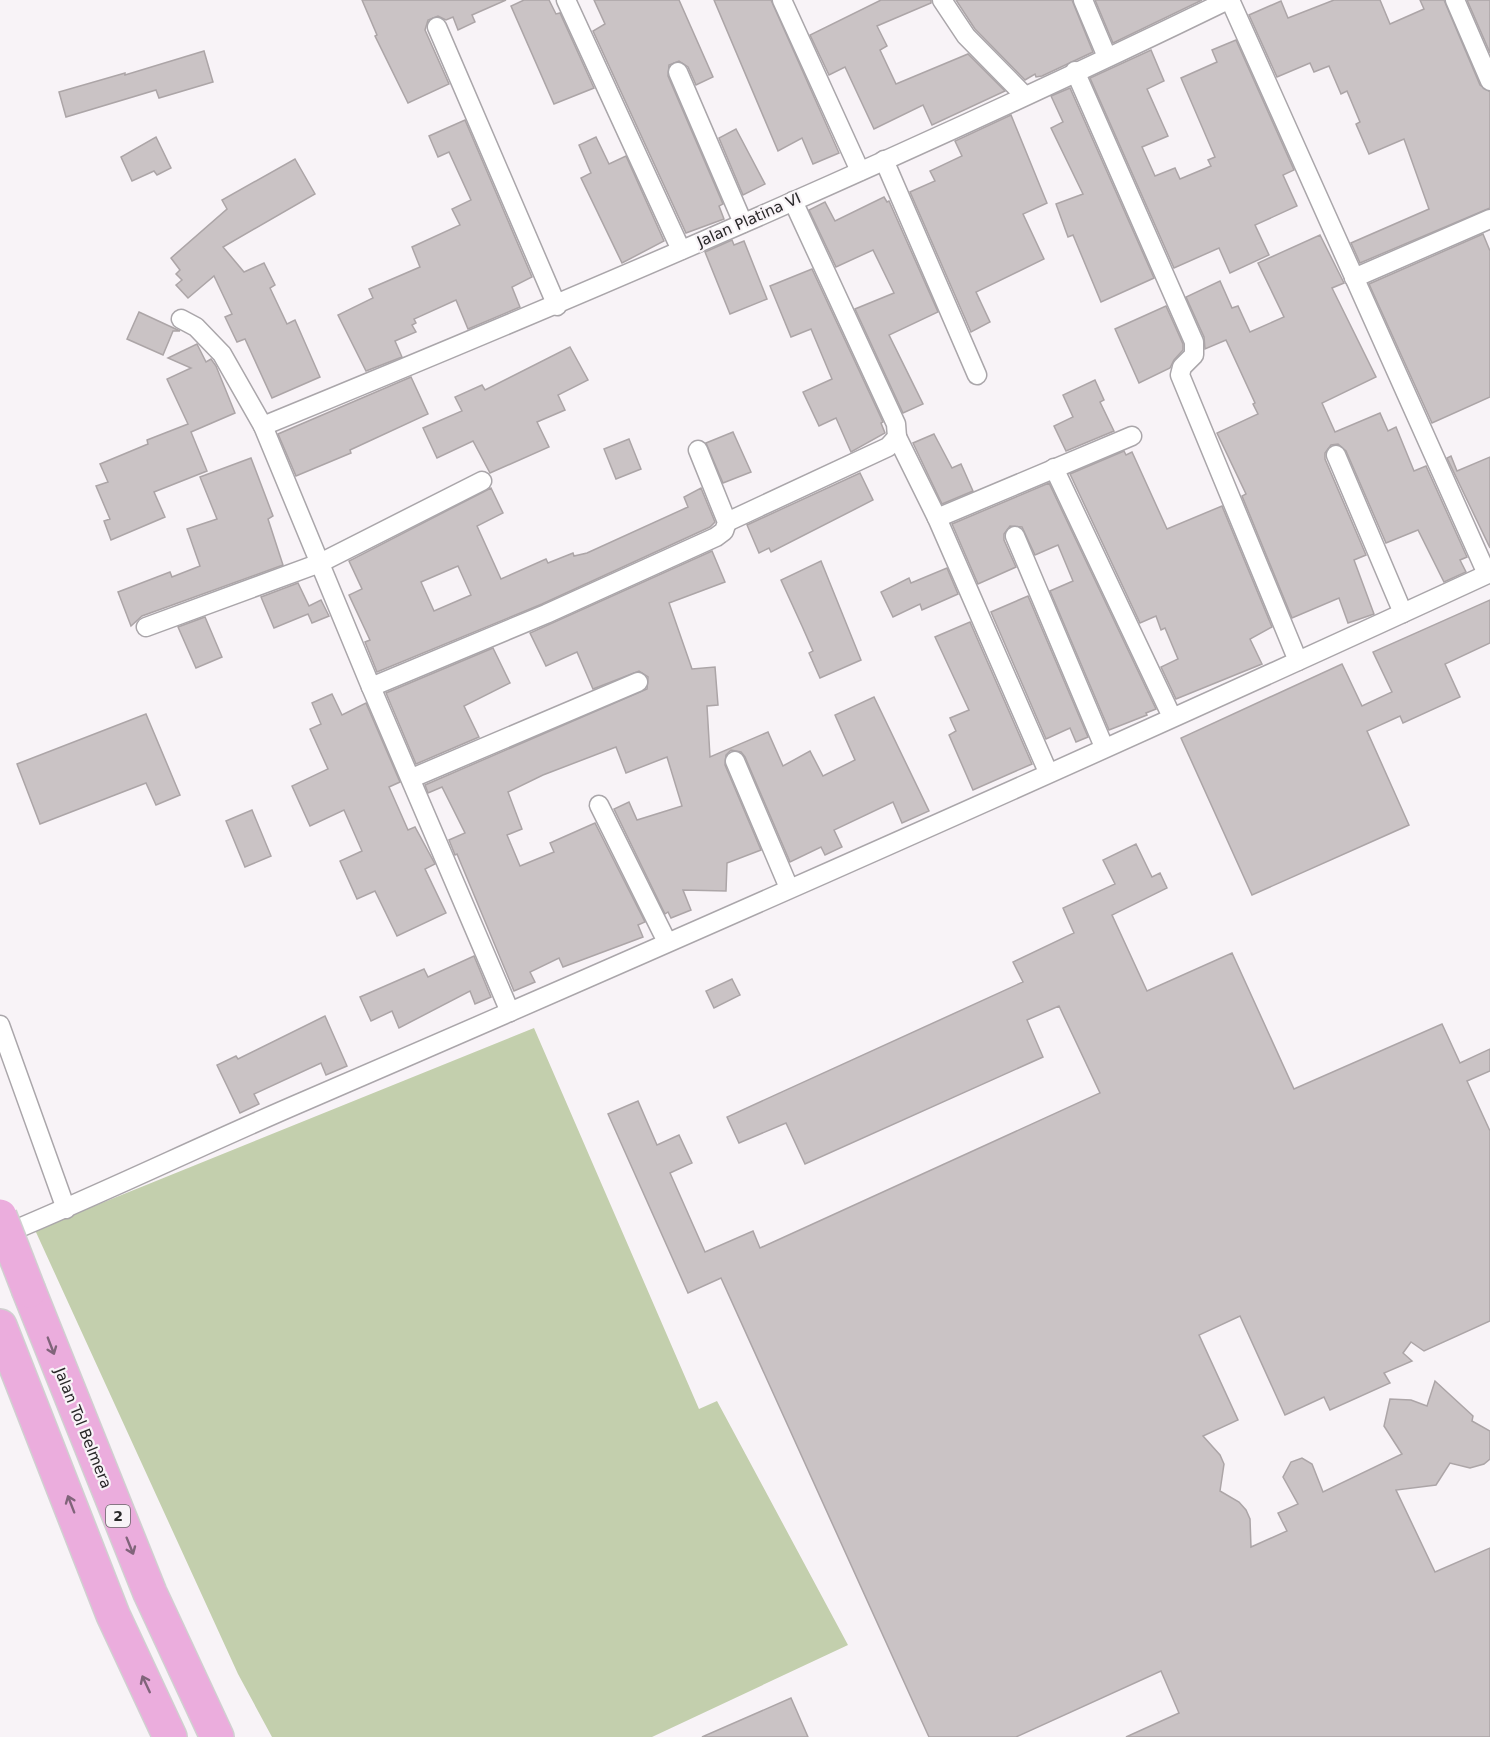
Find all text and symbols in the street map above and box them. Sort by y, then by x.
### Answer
street label: Jalan Platina VI [693,189,804,251]
one-way arrow [46,1336,57,1354]
street label: Jalan Tol Belmera [50,1364,115,1491]
one-way arrow [65,1495,76,1514]
road number: 2 [106,1505,130,1527]
one-way arrow [125,1537,136,1555]
one-way arrow [139,1675,150,1693]

